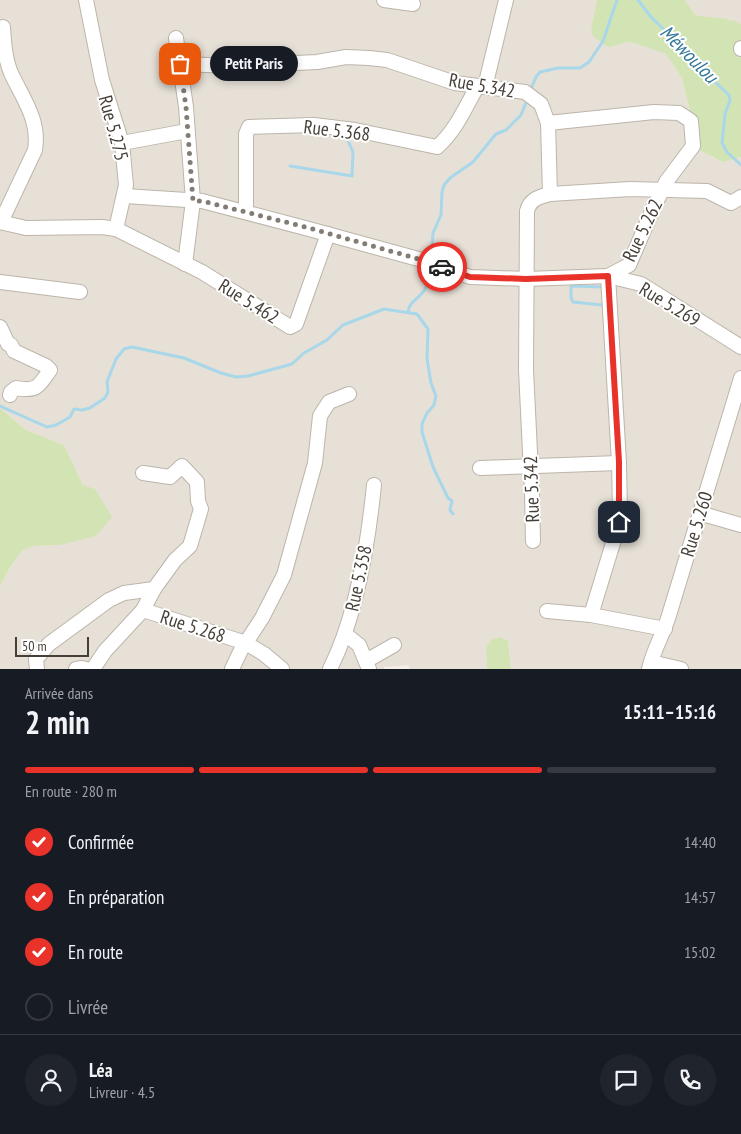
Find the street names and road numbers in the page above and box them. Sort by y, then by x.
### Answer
street label: Rue 5.342 [447,67,517,103]
street label: Rue 5.275 [94,93,134,163]
street label: Rue 5.368 [302,114,372,146]
street label: Rue 5.262 [617,195,667,265]
street label: Rue 5.462 [214,273,284,329]
street label: Rue 5.269 [635,277,705,331]
street label: Rue 5.342 [518,455,544,523]
street label: Rue 5.260 [675,489,717,559]
street label: Rue 5.358 [339,543,377,613]
street label: Rue 5.268 [158,604,228,648]

